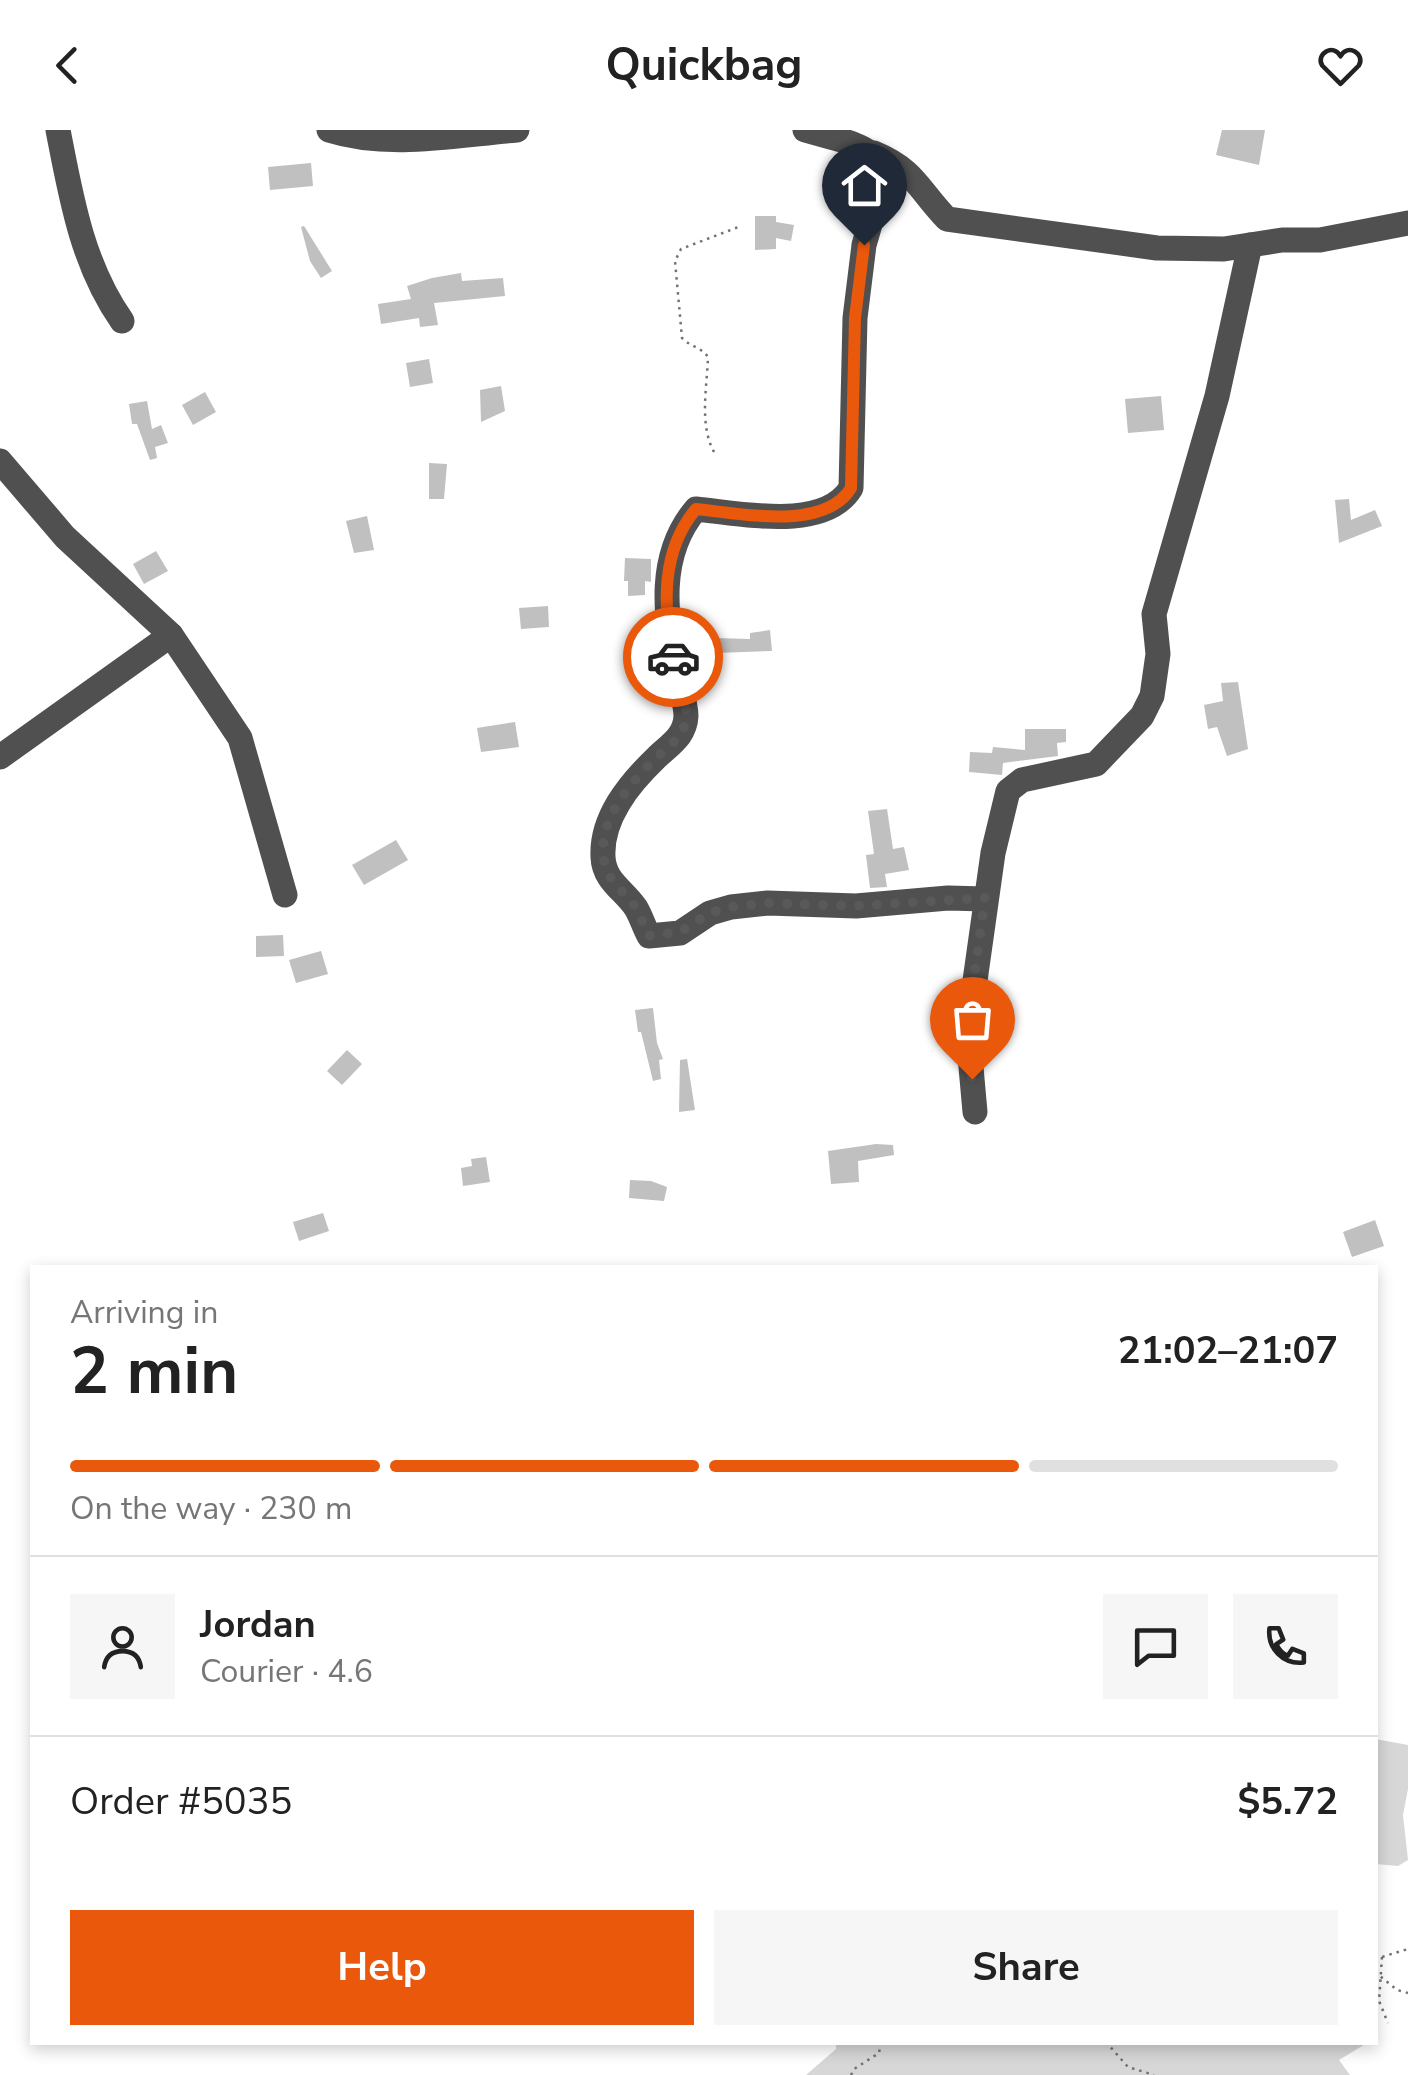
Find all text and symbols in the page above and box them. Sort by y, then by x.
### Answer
text: Quickbag [605,35,803,96]
icon: back [40,38,95,93]
icon: heart [1313,38,1368,93]
pin [822,143,907,246]
icon: home [837,158,892,213]
courier [623,607,723,707]
icon: car [646,630,701,685]
pin [930,977,1015,1080]
icon: bag [945,992,1000,1047]
text: Arriving in [70,1291,218,1334]
text: 21:02–21:07 [1118,1325,1338,1376]
text: 2 min [70,1327,238,1416]
text: On the way · 230 m [70,1487,352,1530]
button: person [70,1594,175,1699]
button: chat [1103,1594,1208,1699]
button: phone [1233,1594,1338,1699]
text: Jordan [200,1599,316,1650]
text: Courier · 4.6 [200,1650,373,1693]
text: Order #5035 [70,1776,292,1827]
text: $5.72 [1237,1776,1338,1827]
button: Help [70,1910,694,2025]
button: Share [714,1910,1338,2025]

